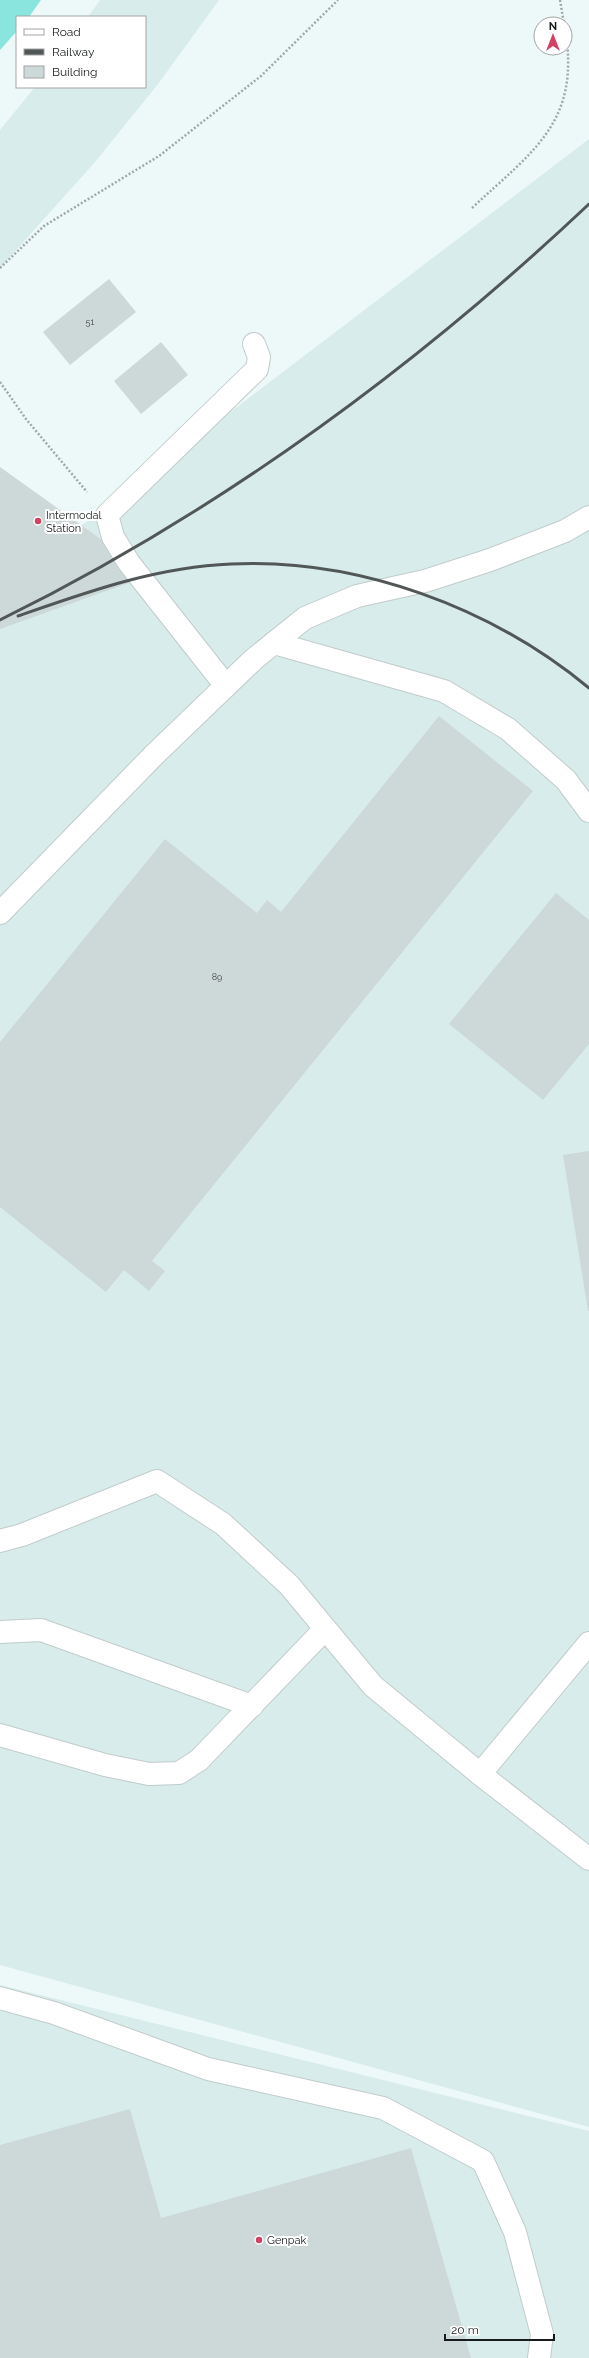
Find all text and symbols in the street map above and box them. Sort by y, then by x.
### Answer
legend [16,16,146,88]
north arrow [533,16,573,56]
text: N [549,20,557,33]
text: Road [52,25,81,39]
text: Railway [52,45,95,59]
text: Building [52,65,98,79]
house number: 51 [86,317,95,327]
place label: Intermodal Station [46,509,101,535]
marker: Intermodal Station [33,516,43,526]
house number: 89 [212,972,222,982]
place label: Genpak [267,2234,307,2247]
marker: Genpak [254,2235,264,2245]
scale bar [445,2316,554,2342]
text: 20 m [451,2323,479,2337]

